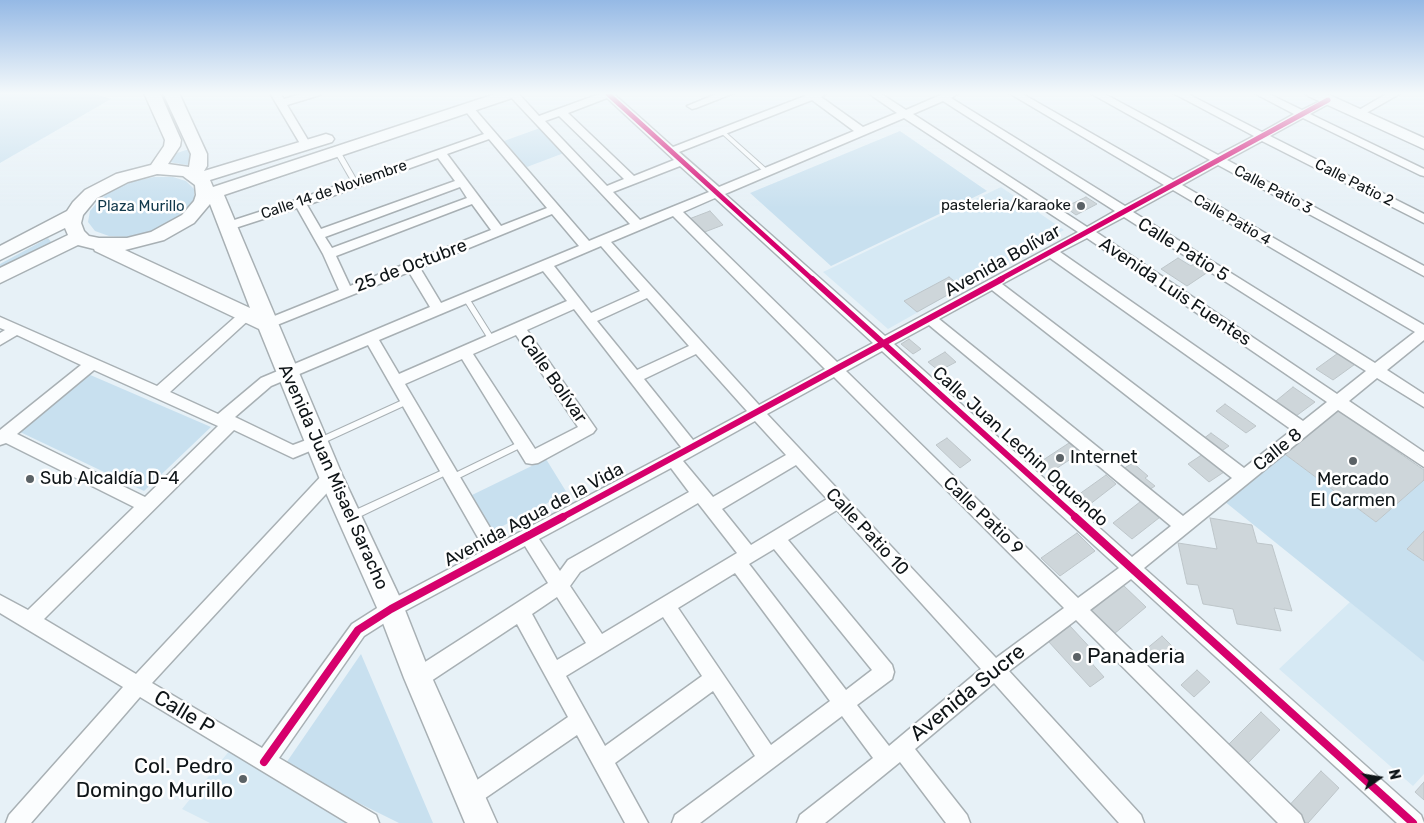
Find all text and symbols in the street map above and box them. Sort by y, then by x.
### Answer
street label: Calle Patio 2 [1312,155,1396,211]
street label: Calle 14 de Noviembre [259,157,409,223]
street label: Calle Patio 3 [1231,162,1315,218]
street label: Calle Patio 4 [1190,191,1274,249]
place label: pasteleria/karaoke [941,197,1071,215]
park label: Plaza Murillo [97,198,185,216]
marker: pasteleria/karaoke [1075,200,1087,212]
street label: Calle Patio 5 [1134,213,1232,287]
street label: Avenida Bolívar [941,220,1065,302]
street label: Avenida Luis Fuentes [1095,233,1255,351]
street label: 25 de Octubre [352,235,470,297]
street label: Calle Bolívar [515,331,591,427]
street label: Avenida Juan Misael Saracho [273,361,393,593]
street label: Calle Juan Lechin Oquendo [928,362,1112,532]
street label: Calle 8 [1249,424,1307,476]
place label: Internet [1070,447,1138,469]
marker: Internet [1054,452,1066,464]
marker: Mercado El Carmen [1347,455,1359,467]
street label: Avenida Agua de la Vida [441,459,627,571]
place label: Sub Alcaldía D-4 [40,468,180,490]
place label: Mercado El Carmen [1310,469,1396,512]
street label: Calle Patio 9 [938,472,1028,560]
marker: Sub Alcaldía D-4 [24,473,36,485]
street label: Calle Patio 10 [821,484,913,580]
street label: Avenida Sucre [906,639,1030,747]
place label: Panaderia [1087,644,1185,670]
marker: Panaderia [1071,651,1083,663]
street label: Calle P [149,685,219,741]
north arrow [1354,753,1404,803]
place label: Col. Pedro Domingo Murillo [76,754,233,804]
text: N [1385,768,1404,781]
marker: Col. Pedro Domingo Murillo [237,773,249,785]

